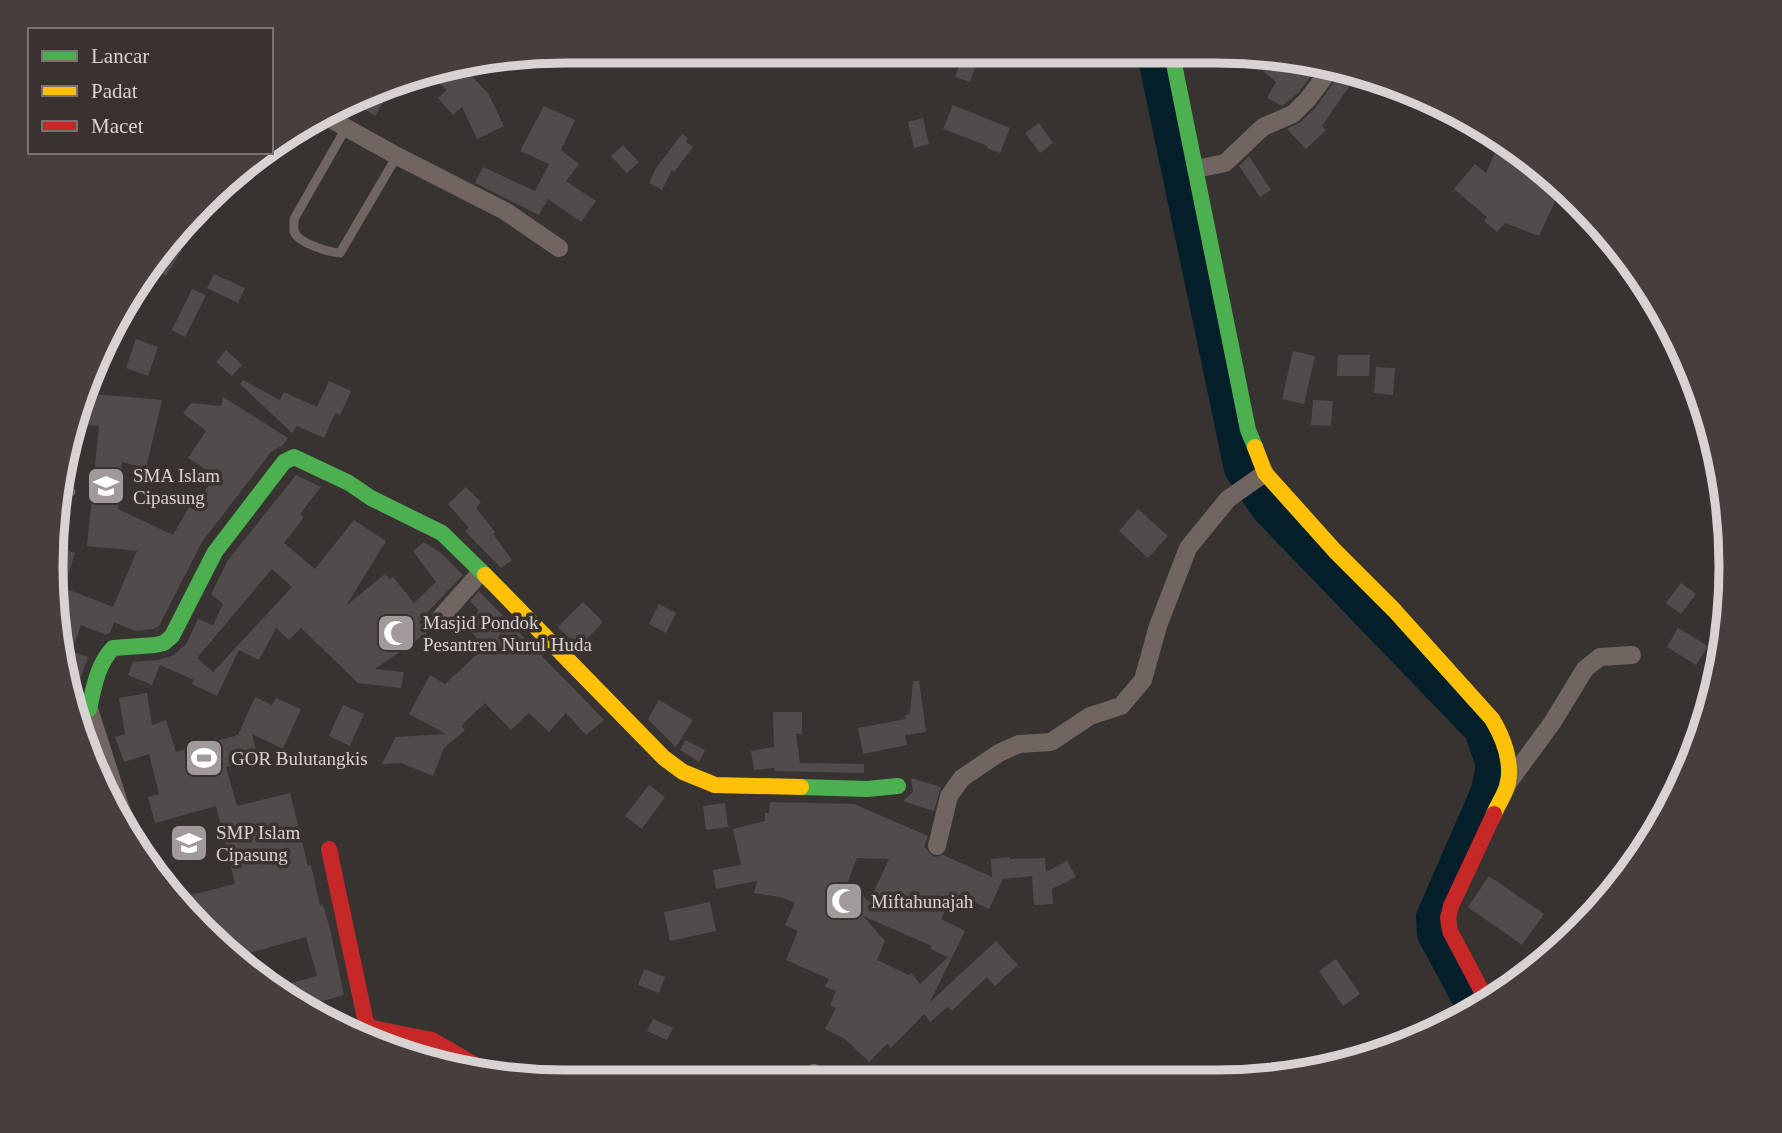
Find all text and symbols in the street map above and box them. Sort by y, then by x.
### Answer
legend [28,28,273,154]
text: Lancar [91,44,149,68]
text: Padat [91,79,138,103]
text: Macet [91,114,144,138]
school or university icon: SMA Islam Cipasung [85,465,127,507]
place label: SMA Islam Cipasung [133,465,220,508]
mosque icon: Masjid Pondok Pesantren Nurul Huda [375,612,417,654]
place label: Masjid Pondok Pesantren Nurul Huda [423,612,592,655]
sports icon: GOR Bulutangkis [183,737,225,779]
place label: GOR Bulutangkis [231,748,368,769]
school or university icon: SMP Islam Cipasung [168,822,210,864]
place label: SMP Islam Cipasung [216,822,301,865]
mosque icon: Miftahunajah [823,880,865,922]
place label: Miftahunajah [871,891,974,912]

